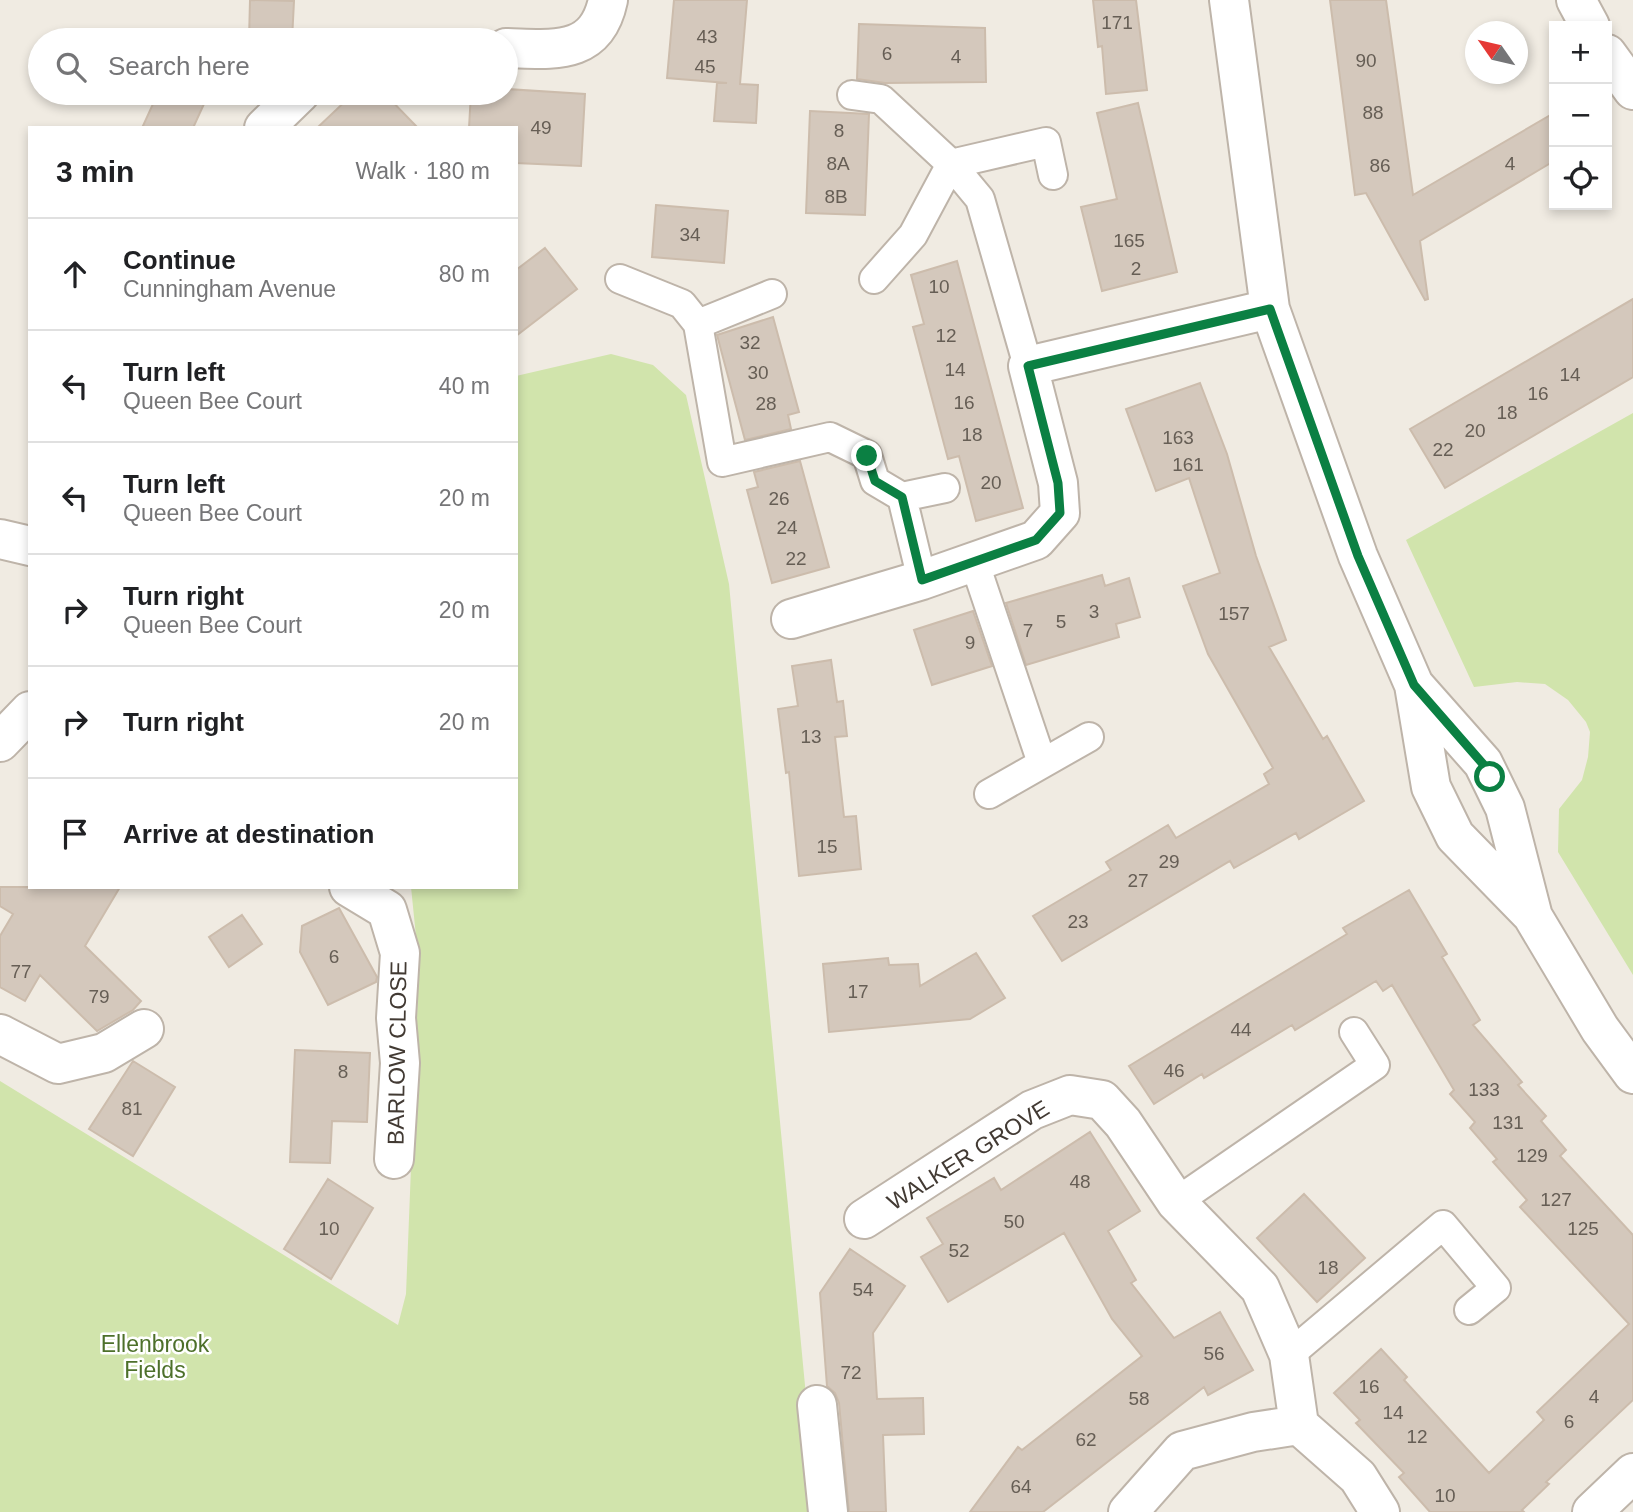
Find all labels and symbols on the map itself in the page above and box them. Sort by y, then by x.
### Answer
house number: 171 [1101,12,1133,33]
north arrow [1465,21,1528,84]
house number: 43 [696,26,718,47]
house number: 6 [882,43,892,64]
house number: 4 [951,46,962,67]
house number: 90 [1355,50,1377,71]
house number: 45 [694,56,716,77]
house number: 88 [1362,102,1384,123]
house number: 49 [530,117,552,138]
house number: 8 [834,120,844,141]
house number: 8A [826,153,850,174]
house number: 4 [1505,153,1516,174]
house number: 86 [1369,155,1391,176]
house number: 8B [824,186,848,207]
house number: 34 [679,224,701,245]
house number: 165 [1113,230,1145,251]
house number: 2 [1131,258,1141,279]
house number: 10 [928,276,950,297]
house number: 12 [935,325,957,346]
house number: 32 [739,332,761,353]
house number: 14 [944,359,966,380]
house number: 30 [747,362,769,383]
house number: 14 [1559,364,1581,385]
house number: 16 [1527,383,1549,404]
house number: 16 [953,392,975,413]
house number: 28 [755,393,777,414]
house number: 18 [1496,402,1518,423]
house number: 20 [1464,420,1486,441]
house number: 18 [961,424,983,445]
house number: 163 [1162,427,1194,448]
house number: 22 [1432,439,1454,460]
route end [851,440,882,471]
house number: 161 [1172,454,1204,475]
house number: 20 [980,472,1002,493]
house number: 26 [768,488,790,509]
house number: 24 [776,517,798,538]
house number: 22 [785,548,807,569]
house number: 3 [1089,601,1099,622]
house number: 157 [1218,603,1250,624]
house number: 5 [1056,611,1066,632]
house number: 7 [1023,620,1033,641]
house number: 9 [965,632,975,653]
house number: 13 [800,726,822,747]
route start [1474,761,1505,792]
house number: 15 [816,836,838,857]
house number: 29 [1158,851,1180,872]
house number: 27 [1127,870,1149,891]
house number: 23 [1067,911,1089,932]
house number: 6 [329,946,339,967]
house number: 77 [10,961,32,982]
street label: BARLOW CLOSE [382,961,412,1145]
house number: 17 [847,981,869,1002]
house number: 79 [88,986,110,1007]
house number: 44 [1230,1019,1252,1040]
house number: 46 [1163,1060,1185,1081]
house number: 8 [338,1061,348,1082]
house number: 133 [1468,1079,1500,1100]
street label: WALKER GROVE [882,1095,1054,1215]
house number: 81 [121,1098,143,1119]
house number: 131 [1492,1112,1524,1133]
house number: 129 [1516,1145,1548,1166]
house number: 48 [1069,1171,1091,1192]
house number: 127 [1540,1189,1572,1210]
house number: 50 [1003,1211,1025,1232]
house number: 10 [318,1218,340,1239]
house number: 125 [1567,1218,1599,1239]
house number: 52 [948,1240,970,1261]
house number: 18 [1317,1257,1339,1278]
house number: 54 [852,1279,874,1300]
park label: Ellenbrook Fields [101,1331,210,1383]
house number: 56 [1203,1343,1225,1364]
house number: 72 [840,1362,862,1383]
house number: 16 [1358,1376,1380,1397]
house number: 4 [1589,1386,1600,1407]
house number: 58 [1128,1388,1150,1409]
house number: 14 [1382,1402,1404,1423]
house number: 6 [1564,1411,1574,1432]
house number: 12 [1406,1426,1428,1447]
house number: 62 [1075,1429,1097,1450]
house number: 64 [1010,1476,1032,1497]
house number: 10 [1434,1485,1456,1506]

